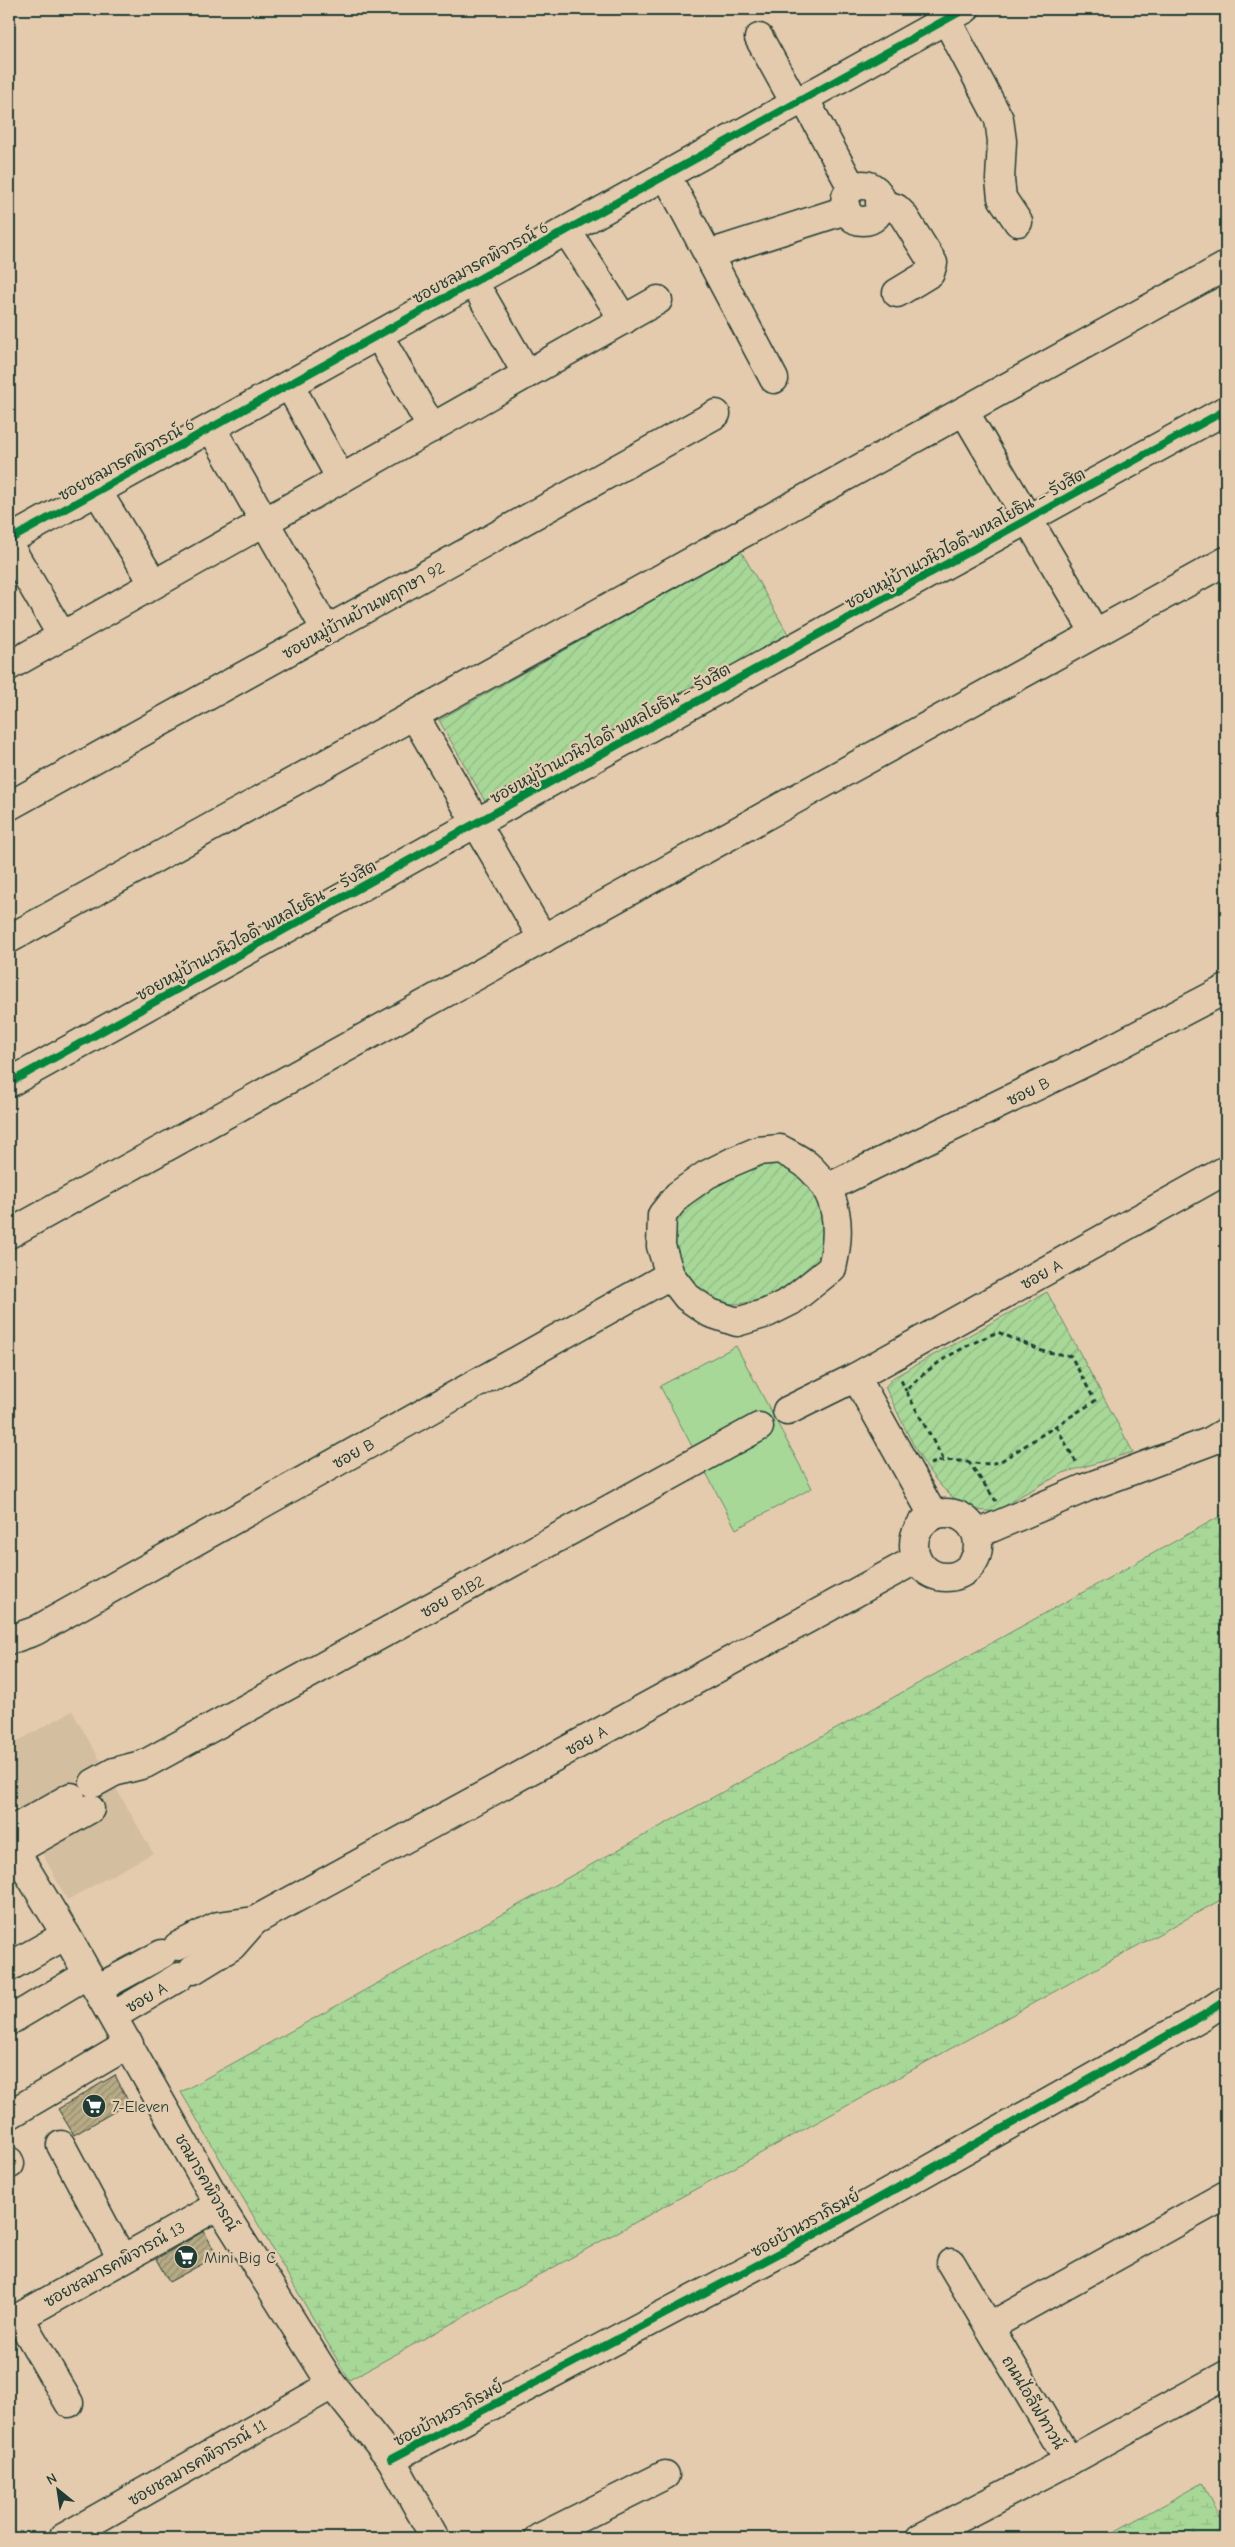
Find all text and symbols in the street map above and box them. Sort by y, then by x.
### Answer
street label: ซอยชลมารคพิจารณ์ 6 [408,215,552,308]
street label: ซอยชลมารคพิจารณ์ 6 [54,412,198,505]
street label: ซอยหมู่บ้านเวนิวไอดี พหลโยธิน – รังสิต [841,462,1090,615]
street label: ซอยหมู่บ้านบ้านพฤกษา 92 [278,556,449,666]
street label: ซอยหมู่บ้านเวนิวไอดี พหลโยธิน – รังสิต [486,657,735,810]
street label: ซอยหมู่บ้านเวนิวไอดี พหลโยธิน – รังสิต [132,854,381,1007]
street label: ซอย B [1004,1074,1053,1110]
street label: ซอย A [1018,1256,1065,1294]
street label: ซอย B [329,1435,378,1473]
street label: ซอย B1B2 [418,1572,487,1622]
street label: ซอย A [563,1722,610,1760]
street label: ซอย A [123,1979,170,2017]
supermarket icon: 7-Eleven [81,2093,107,2119]
place label: 7-Eleven [112,2098,169,2116]
street label: ชลมารคพิจารณ์ [171,2129,244,2234]
street label: ซอยบ้านวราภิรมย์ [747,2184,863,2261]
street label: ซอยชลมารคพิจารณ์ 13 [39,2216,188,2311]
supermarket icon: Mini Big C [173,2244,199,2270]
place label: Mini Big C [204,2249,276,2267]
street label: ถนนไอลีฟทาวน์ [998,2351,1071,2453]
street label: ซอยบ้านวราภิรมย์ [389,2375,506,2450]
street label: ซอยชลมารคพิจารณ์ 11 [124,2413,270,2510]
north arrow [32,2464,82,2514]
text: N [44,2470,60,2489]

